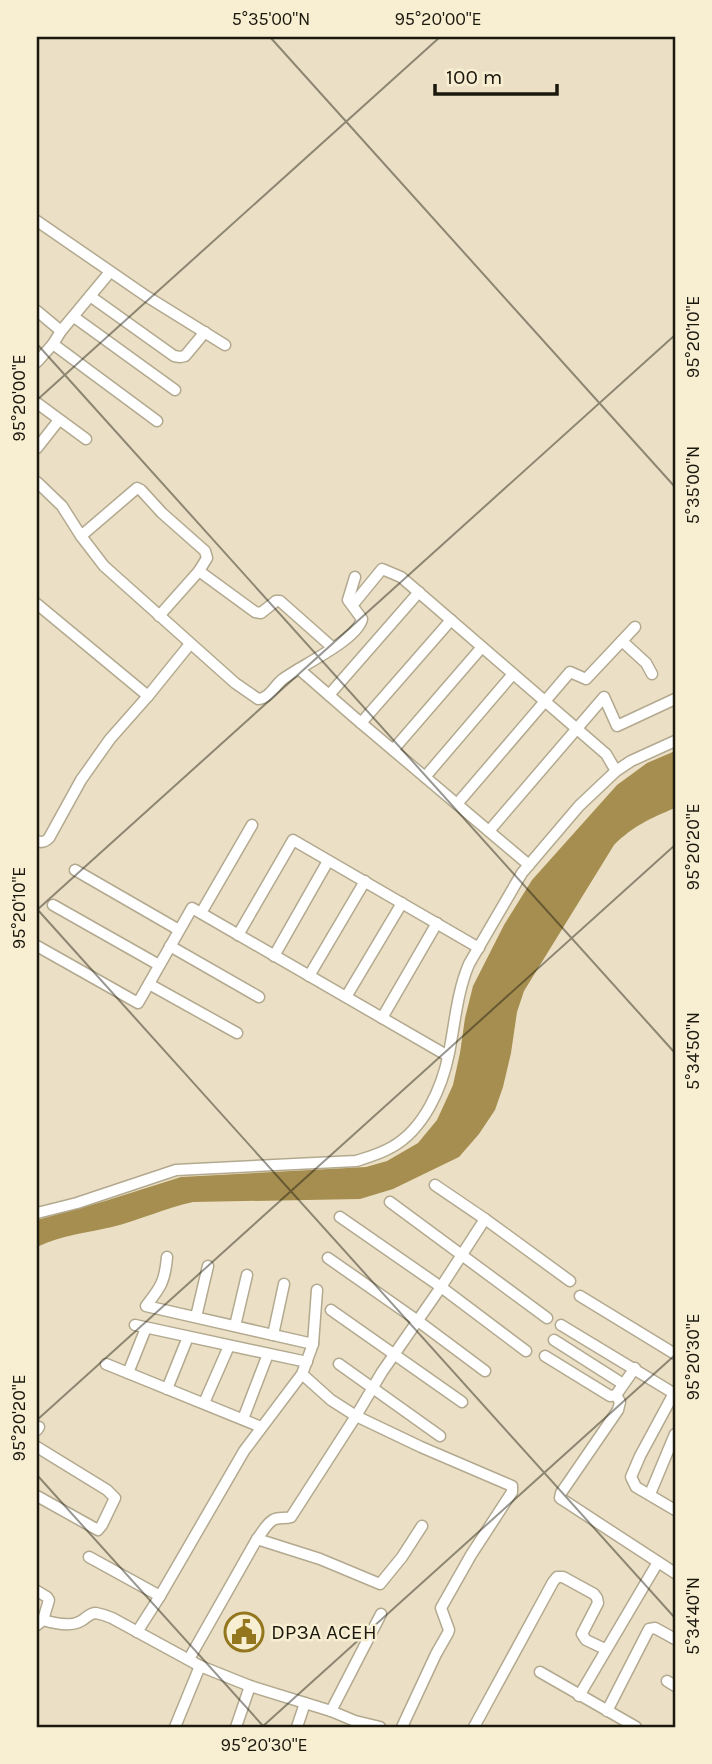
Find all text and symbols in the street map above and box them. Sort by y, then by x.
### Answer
text: 5°35'00"N [232,8,310,30]
text: 95°20'00"E [394,8,482,30]
scale bar [435,52,558,96]
text: 100 m [446,65,503,89]
text: 95°20'10"E [682,296,704,378]
text: 95°20'00"E [8,354,30,442]
text: 5°35'00"N [682,446,704,524]
text: 95°20'20"E [682,804,704,891]
text: 95°20'10"E [8,867,30,949]
text: 5°34'50"N [682,1012,704,1090]
text: 95°20'30"E [682,1313,704,1401]
text: 95°20'20"E [8,1375,30,1462]
text: 5°34'40"N [682,1577,704,1655]
public building icon: DP3A ACEH [223,1611,265,1653]
place label: DP3A ACEH [271,1620,377,1644]
text: 95°20'30"E [220,1734,308,1756]

